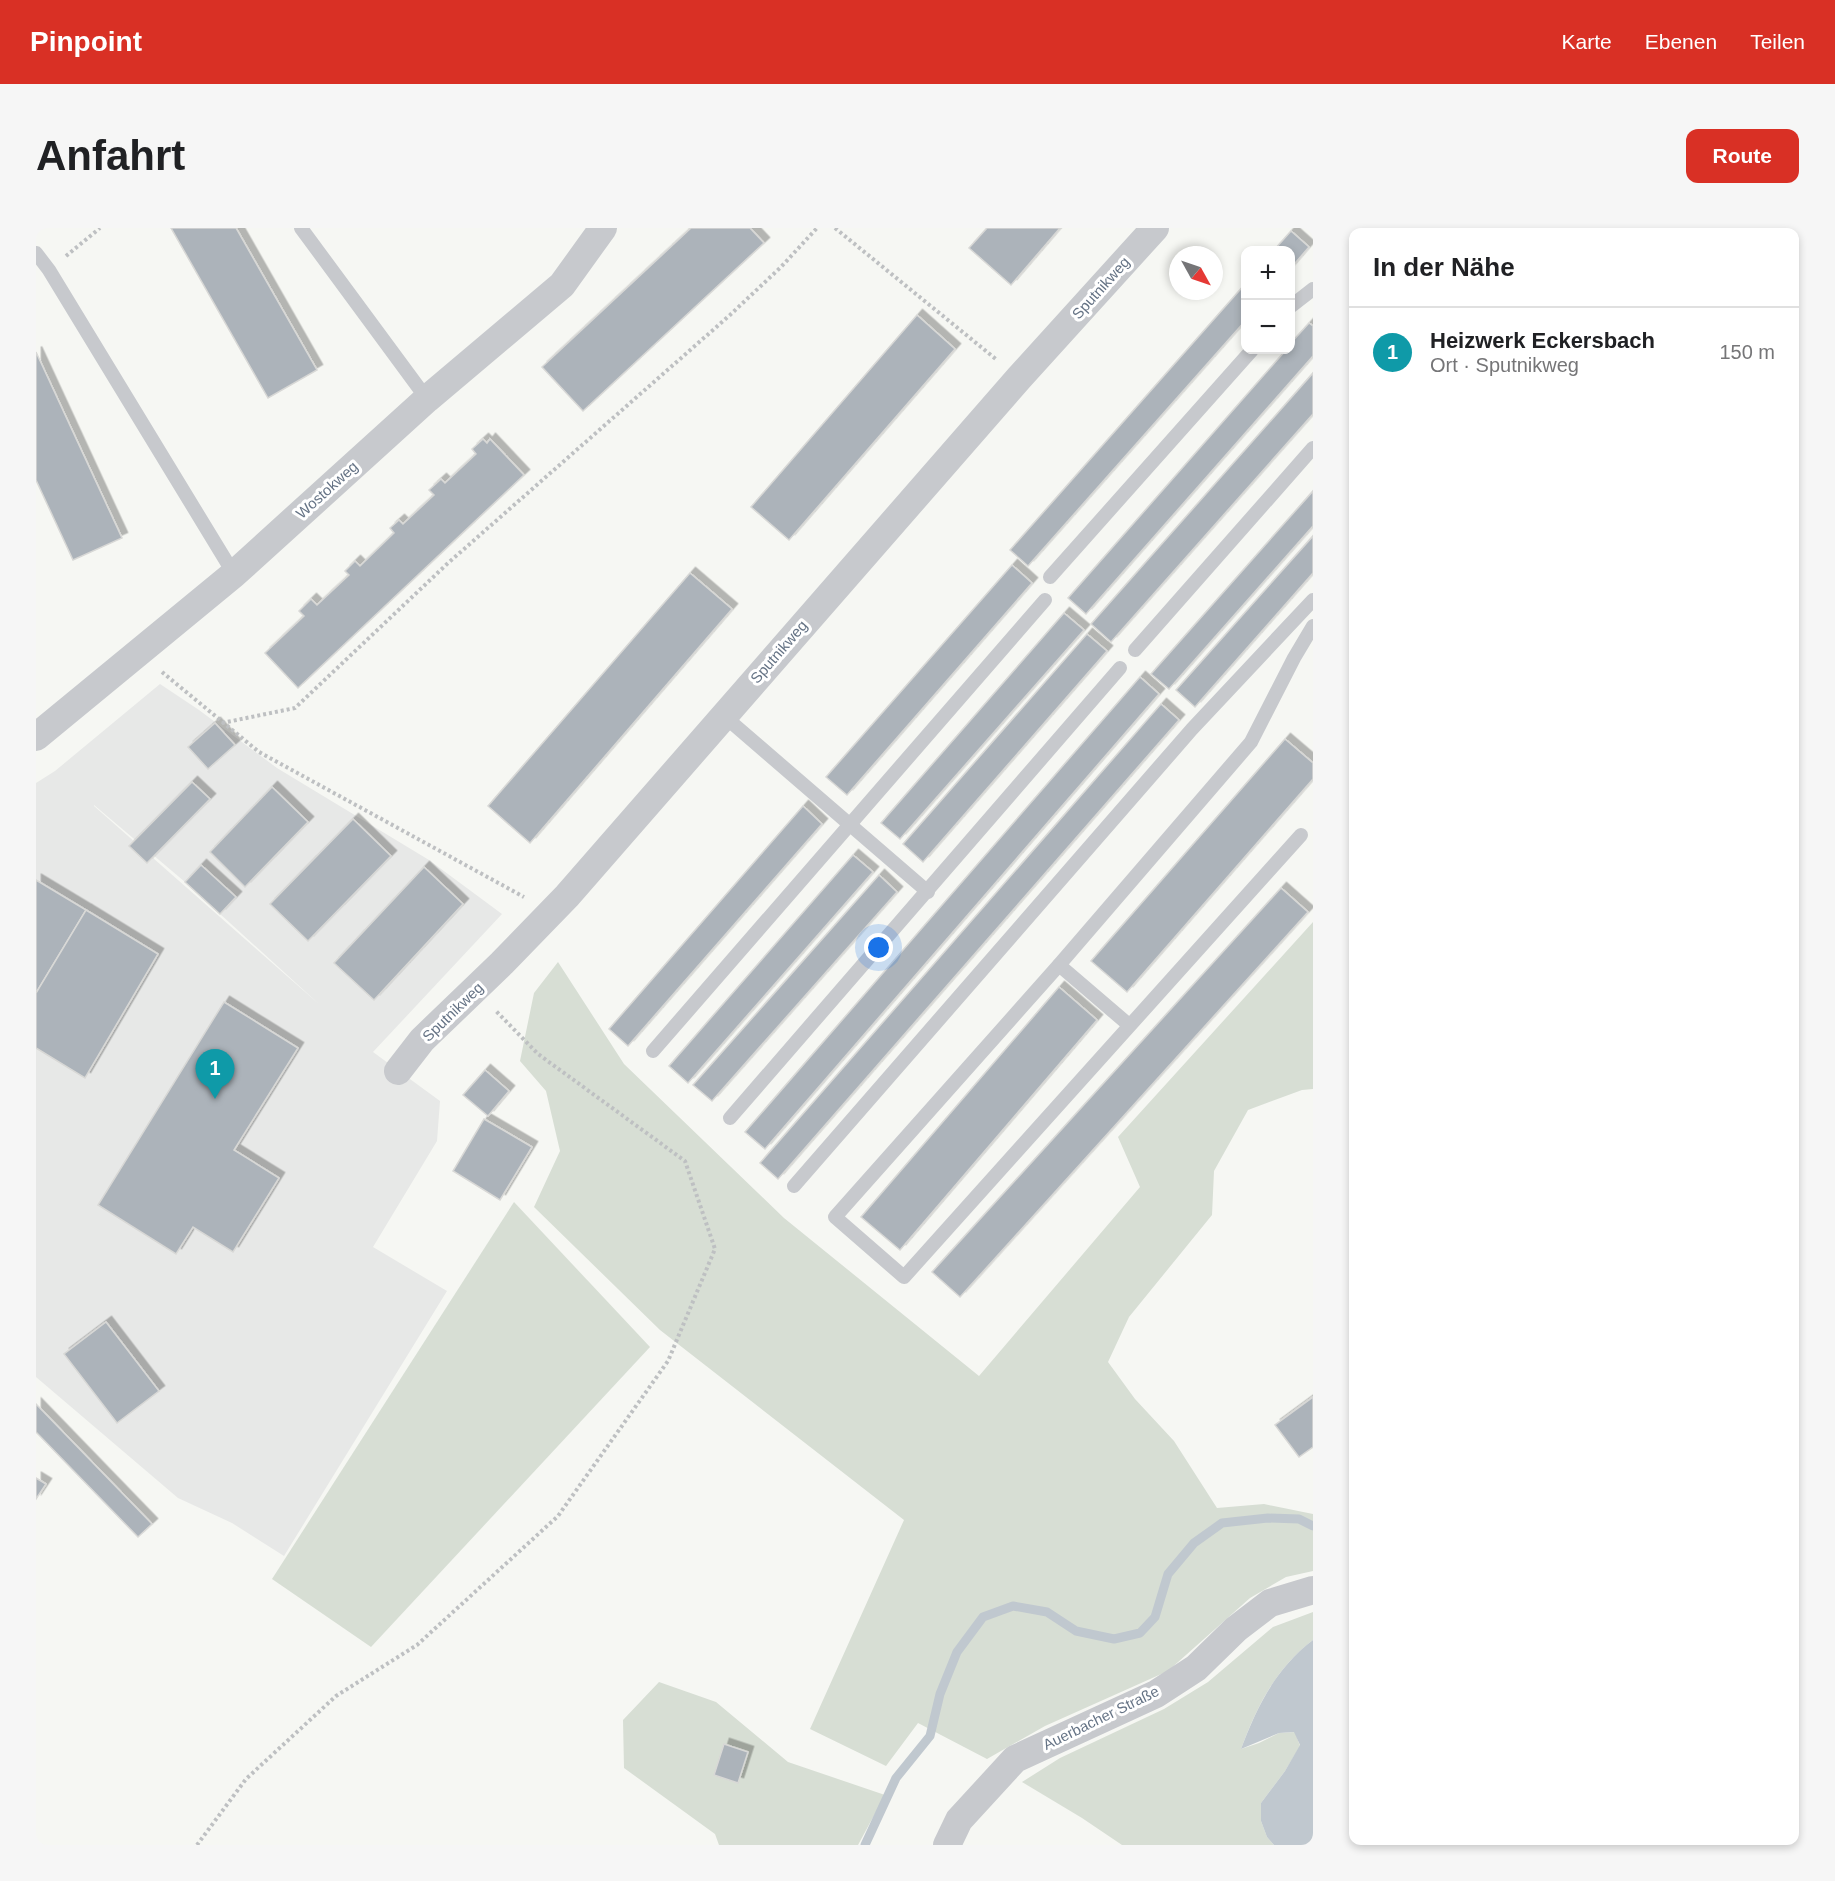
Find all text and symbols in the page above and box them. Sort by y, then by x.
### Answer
text: Pinpoint [30,26,142,57]
text: Karte [1562,30,1612,53]
text: Ebenen [1645,30,1717,53]
text: Teilen [1750,30,1805,53]
button: Route [1686,129,1799,183]
text: Anfahrt [36,132,185,179]
north arrow [1169,246,1223,300]
map controls [1241,246,1295,354]
button: + [1241,246,1295,300]
text: In der Nähe [1373,252,1515,282]
street label: Sputnikweg [1068,253,1133,322]
button: − [1241,300,1295,354]
text: Heizwerk Eckersbach [1430,328,1655,353]
text: 1 [1387,341,1398,363]
text: 150 m [1719,341,1775,363]
text: Ort · Sputnikweg [1430,354,1579,376]
street label: Wostokweg [292,457,361,522]
street label: Sputnikweg [747,617,810,687]
your location [864,933,893,962]
street label: Sputnikweg [419,979,486,1045]
pin: 1 [196,1050,234,1099]
street label: Auerbacher Straße [1040,1682,1161,1753]

